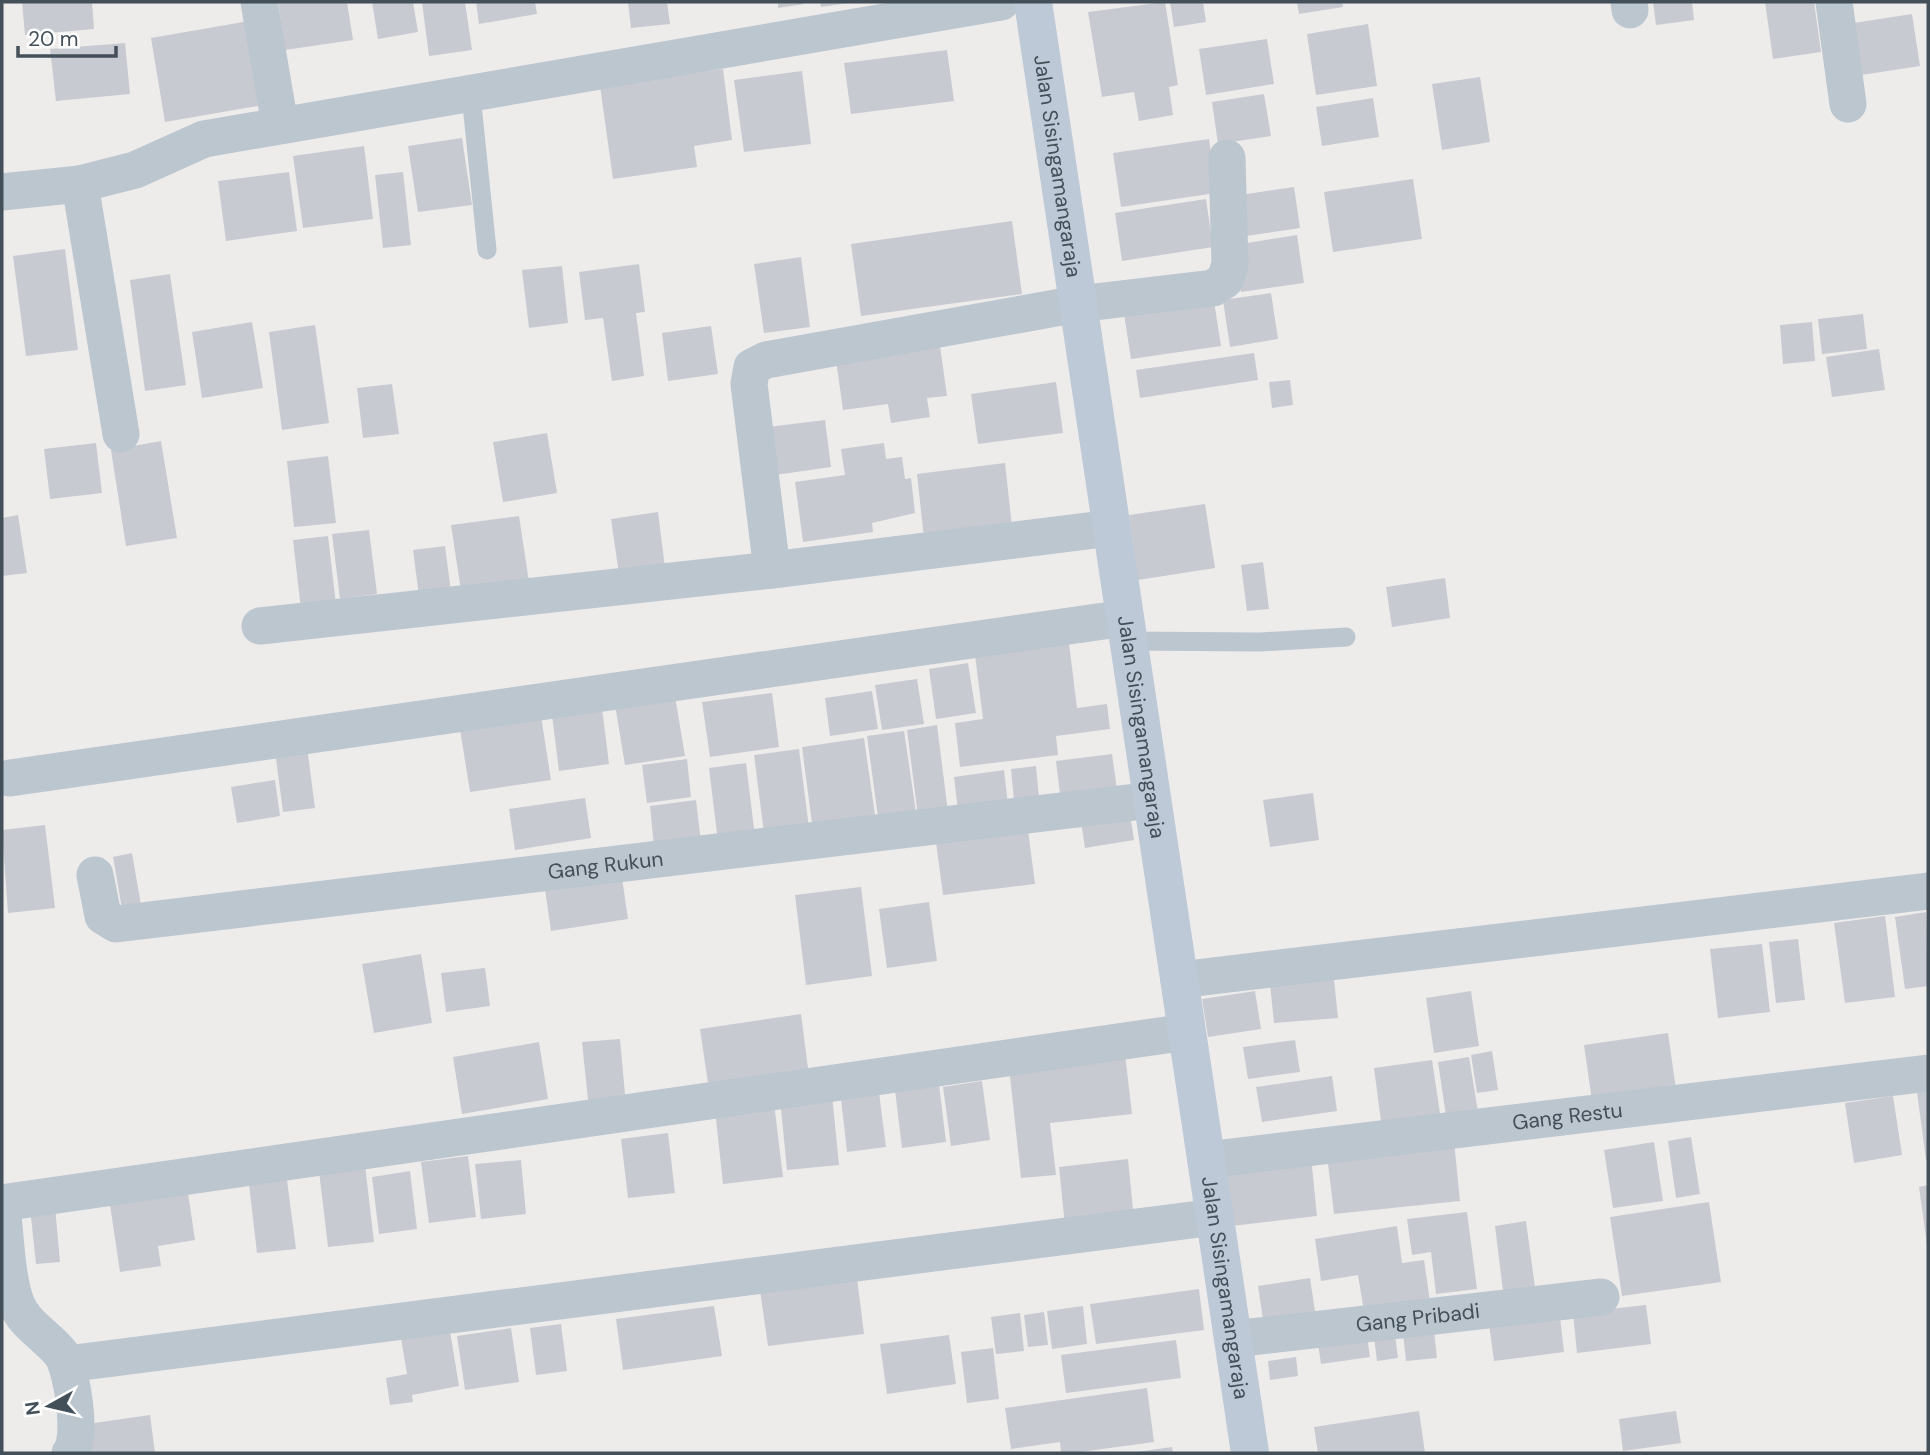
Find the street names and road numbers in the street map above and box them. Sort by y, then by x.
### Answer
street label: Jalan Sisingamangaraja [1027,53,1088,279]
street label: Jalan Sisingamangaraja [1111,614,1172,840]
street label: Gang Rukun [546,845,665,886]
street label: Gang Restu [1511,1096,1624,1137]
street label: Jalan Sisingamangaraja [1195,1174,1256,1401]
street label: Gang Pribadi [1354,1297,1481,1339]

